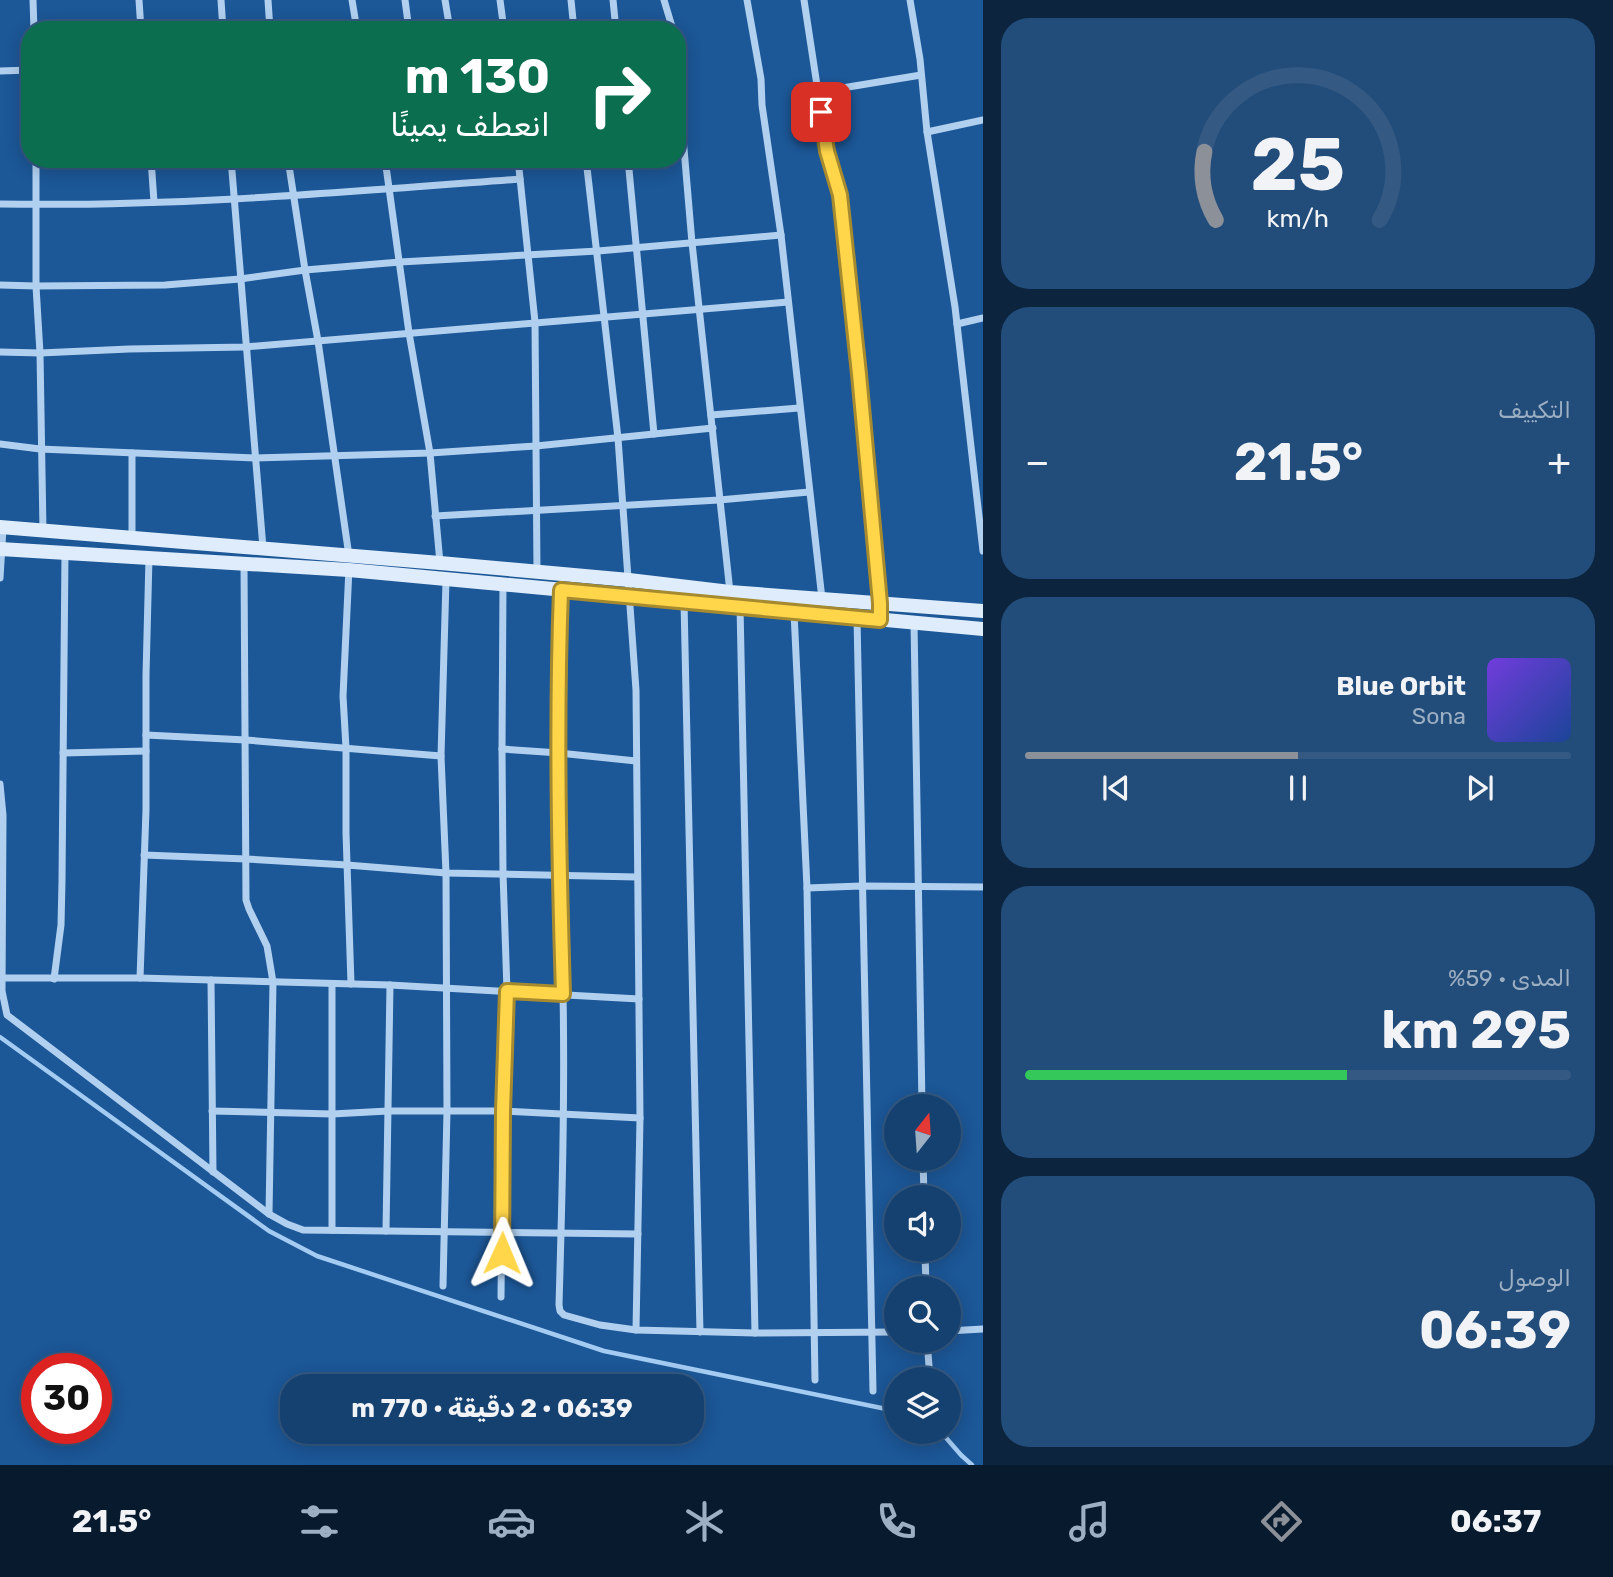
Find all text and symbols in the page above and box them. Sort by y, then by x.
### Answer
text: 130 m [405,47,550,105]
icon: right [574,49,665,140]
pin [791,82,851,142]
icon: arrive [802,93,840,131]
text: انعطف يمينًا [390,106,550,144]
text: 25 [1251,122,1345,208]
text: km/h [1267,204,1329,233]
text: التكييف [1498,396,1571,424]
text: 21.5° [1234,431,1363,493]
text: − [1025,439,1050,485]
text: + [1547,439,1571,485]
text: Blue Orbit [1336,671,1466,702]
text: Sona [1412,702,1466,730]
icon: previous [1097,769,1135,807]
icon: pause [1279,769,1317,807]
icon: next [1461,769,1499,807]
text: المدى · 59% [1448,964,1571,992]
text: 295 km [1381,999,1571,1061]
north arrow [884,1094,961,1171]
map controls [884,1094,961,1444]
button: sound [884,1185,961,1262]
position arrow [465,1216,539,1290]
text: الوصول [1499,1264,1571,1292]
button: search [884,1276,961,1353]
text: 06:39 [1419,1299,1571,1361]
speed limit sign: 30 [21,1353,112,1444]
button: layers [884,1367,961,1444]
text: 06:39 · 2 دقيقة · 770 m [351,1393,633,1424]
icon: filters [295,1497,344,1546]
icon: car [487,1497,536,1546]
icon: climate [680,1497,729,1546]
icon: phone [872,1497,921,1546]
icon: music [1065,1497,1114,1546]
icon: directions [1257,1497,1306,1546]
text: 21.5° [72,1502,151,1540]
text: 06:37 [1450,1502,1541,1540]

